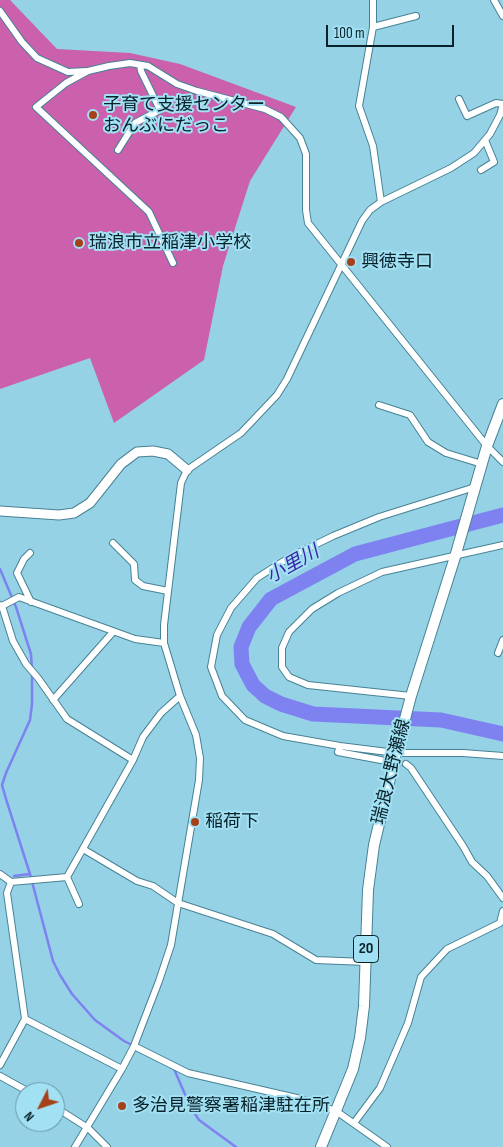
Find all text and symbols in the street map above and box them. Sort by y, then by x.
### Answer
scale bar [328,15,456,47]
text: 100 m [334,24,365,43]
place label: 子育て支援センター おんぶにだっこ [103,94,265,136]
marker: 子育て支援センター おんぶにだっこ [87,109,99,121]
place label: 瑞浪市立稲津小学校 [89,232,251,254]
marker: 瑞浪市立稲津小学校 [73,237,85,249]
place label: 興徳寺口 [361,251,433,273]
marker: 興徳寺口 [345,256,357,268]
water label: 小里川 [263,541,323,589]
street label: 瑞浪大野瀬線 [368,717,416,827]
place label: 稲荷下 [205,811,259,833]
marker: 稲荷下 [189,816,201,828]
road number: 20 [354,936,378,962]
north arrow [15,1082,65,1132]
place label: 多治見警察署稲津駐在所 [132,1095,330,1117]
marker: 多治見警察署稲津駐在所 [116,1100,128,1112]
text: N [20,1108,38,1125]

